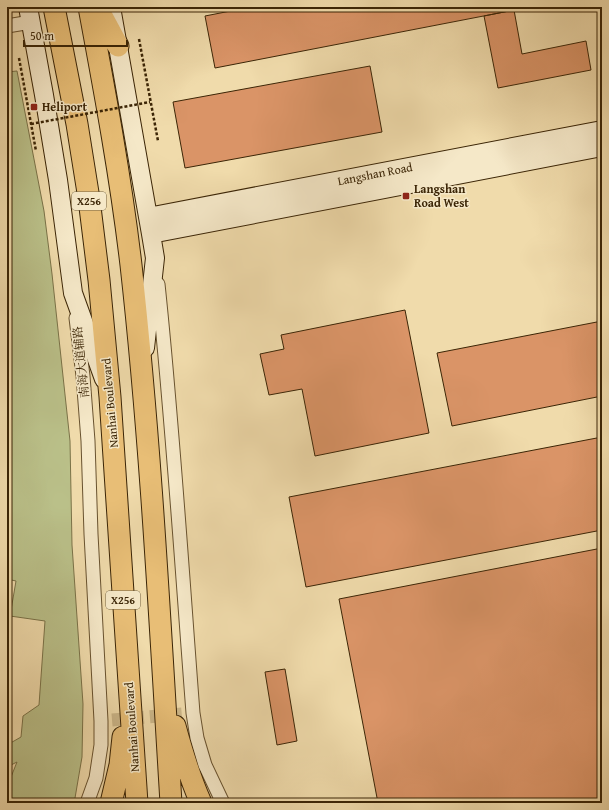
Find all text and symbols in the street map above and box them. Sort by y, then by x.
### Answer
scale bar [24,22,127,48]
text: 50 m [30,27,54,44]
place label: Heliport [42,98,87,115]
marker: Heliport [29,102,39,112]
street label: Langshan Road [336,158,414,189]
place label: Langshan Road West [414,180,469,211]
marker: Langshan Road West [401,191,411,201]
road number: X256 [72,192,106,210]
street label: 南海大道辅路 [68,325,93,399]
street label: Nanhai Boulevard [97,357,122,448]
road number: X256 [106,591,140,609]
street label: Nanhai Boulevard [120,681,143,772]

